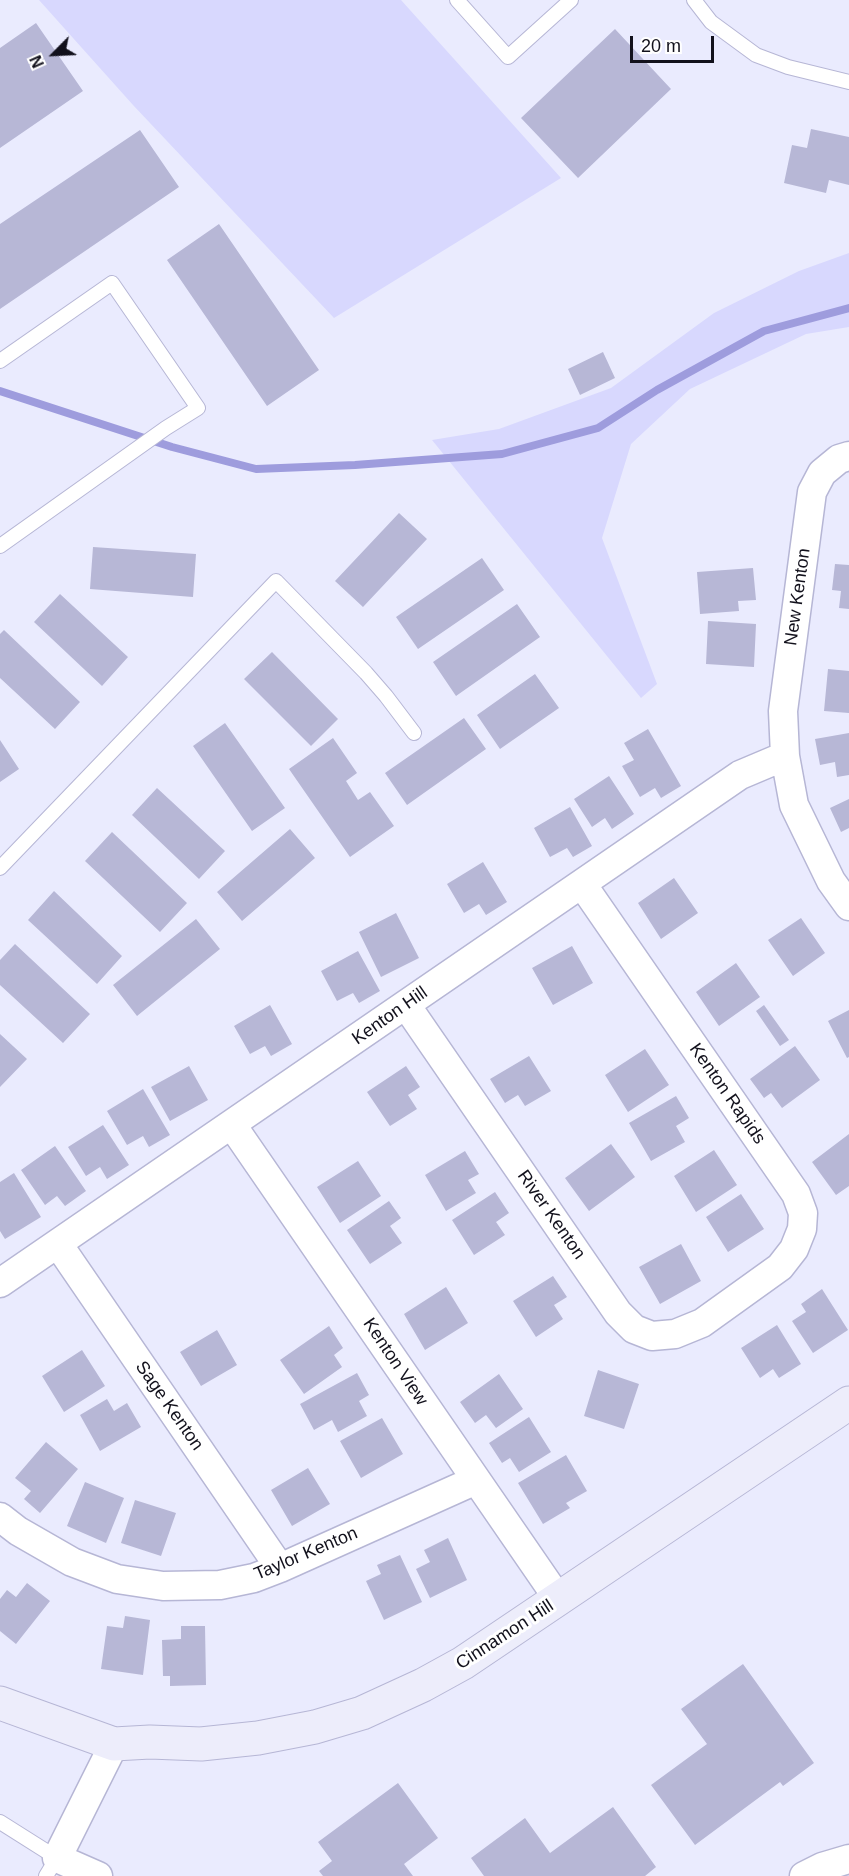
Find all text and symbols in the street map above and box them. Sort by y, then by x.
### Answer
north arrow [24,24,84,84]
scale bar [633,24,717,62]
text: 20 m [641,36,681,56]
text: N [27,53,47,70]
street label: New Kenton [780,547,816,647]
street label: Kenton Hill [348,982,432,1050]
street label: Kenton Rapids [684,1039,770,1149]
street label: River Kenton [512,1166,590,1264]
street label: Kenton View [358,1314,432,1410]
street label: Sage Kenton [130,1357,208,1455]
street label: Taylor Kenton [251,1523,361,1585]
street label: Cinnamon Hill [452,1595,558,1675]

